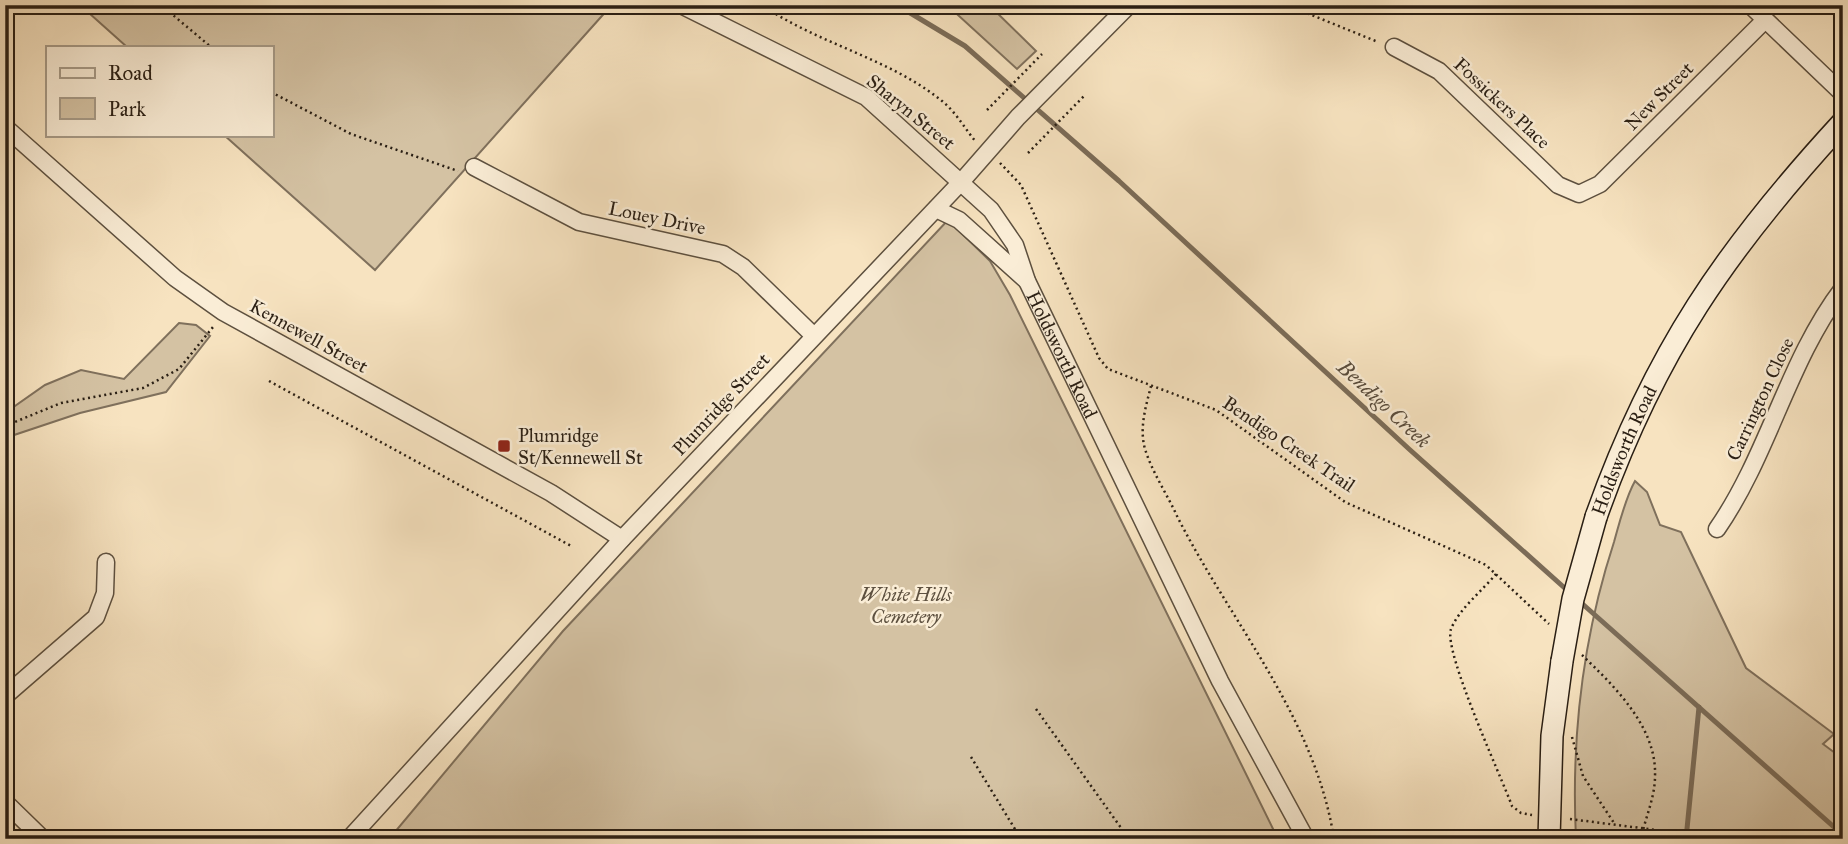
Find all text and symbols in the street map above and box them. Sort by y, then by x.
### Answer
legend [46,46,273,136]
street label: Fossickers Place [1449,52,1555,154]
street label: New Street [1620,57,1698,135]
text: Road [108,60,153,86]
street label: Sharyn Street [862,69,960,155]
text: Park [108,96,146,122]
street label: Louey Drive [606,197,708,240]
street label: Holdsworth Road [1022,287,1103,422]
street label: Kennewell Street [246,294,372,378]
street label: Carrington Close [1721,334,1799,465]
street label: Plumridge Street [668,348,775,461]
water label: Bendigo Creek [1331,354,1436,454]
street label: Holdsworth Road [1586,381,1661,518]
street label: Bendigo Creek Trail [1218,391,1360,498]
place label: Plumridge St/Kennewell St [518,424,643,469]
marker: Plumridge St/Kennewell St [496,438,512,454]
park label: White Hills Cemetery [860,583,952,628]

